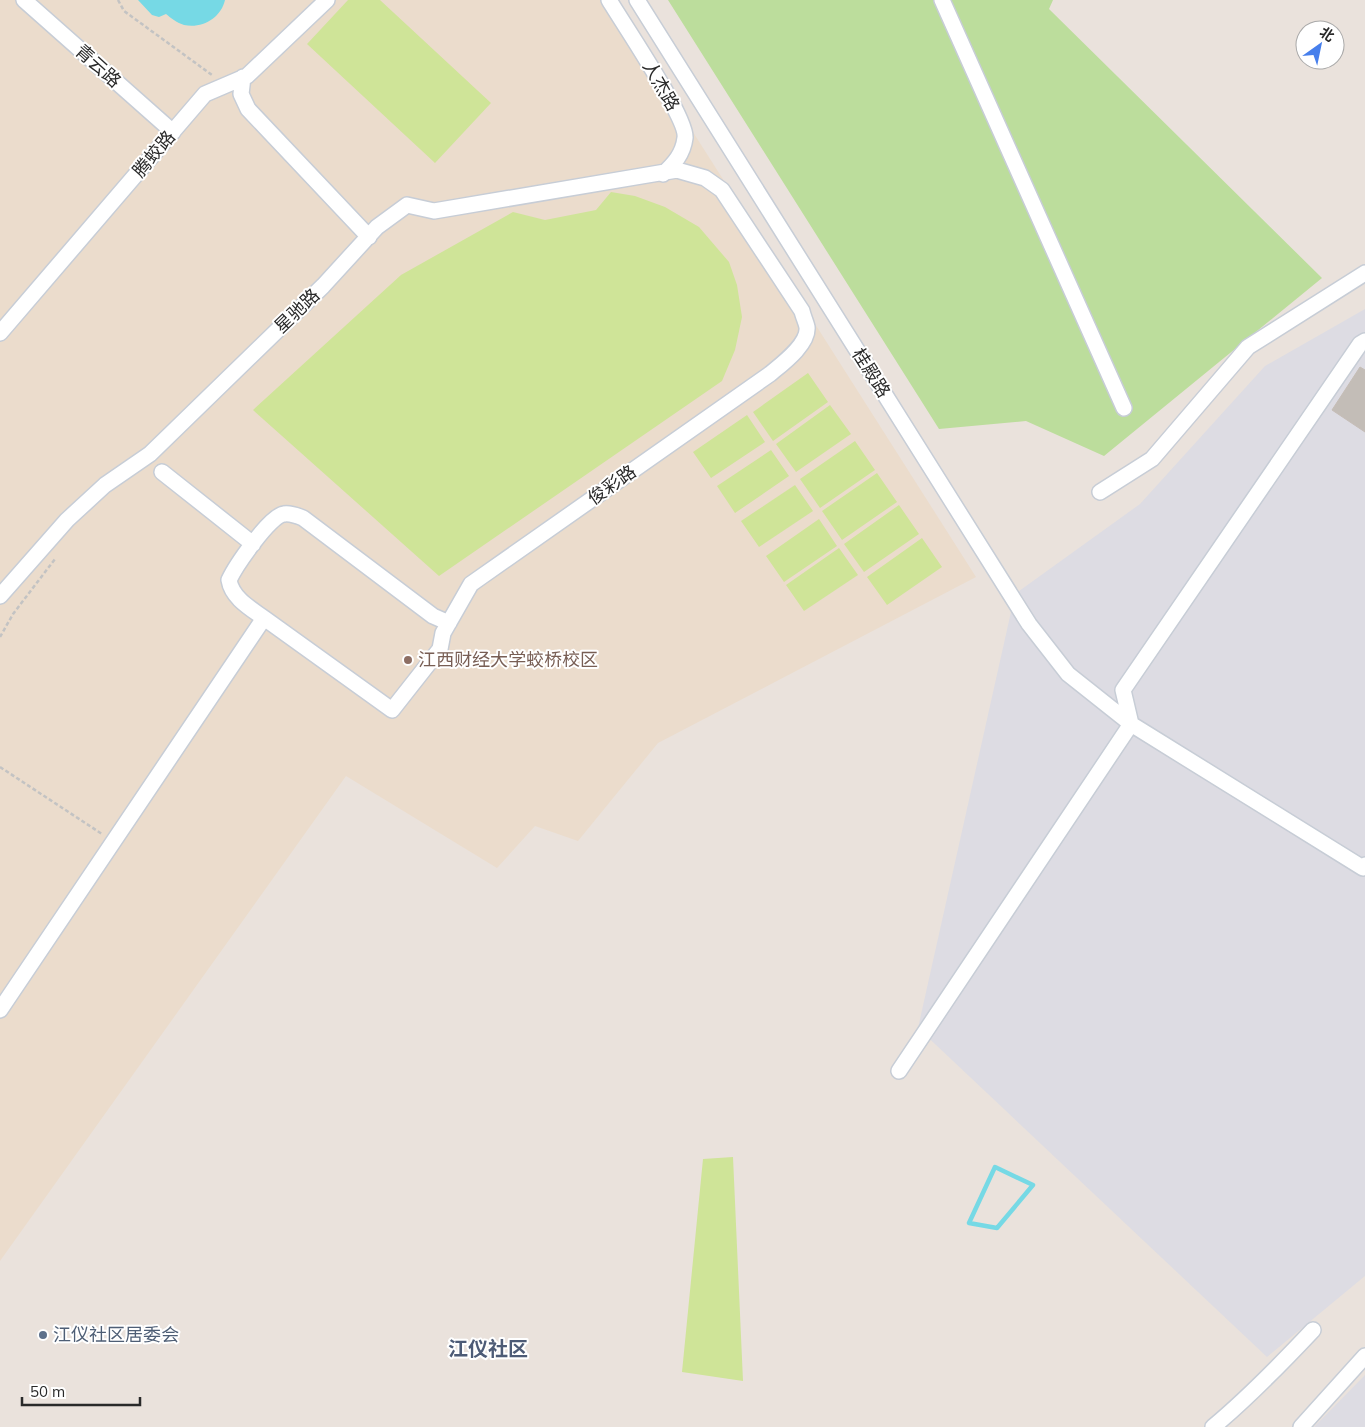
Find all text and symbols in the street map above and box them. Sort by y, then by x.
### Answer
north arrow [1295,20,1345,70]
text: 北 [1316,23,1338,45]
street label: 青云路 [71,39,126,92]
street label: 人杰路 [638,57,685,115]
street label: 腾蛟路 [127,126,180,182]
street label: 星驰路 [269,284,324,338]
street label: 桂殿路 [847,344,895,402]
street label: 俊彩路 [583,460,640,509]
place label: 江西财经大学蛟桥校区 [418,648,598,671]
marker: 江西财经大学蛟桥校区 [402,654,414,666]
place label: 江仪社区居委会 [53,1323,179,1346]
marker: 江仪社区居委会 [37,1329,49,1341]
district label: 江仪社区 [448,1336,528,1361]
scale bar [22,1374,140,1406]
text: 50 m [30,1382,65,1401]

